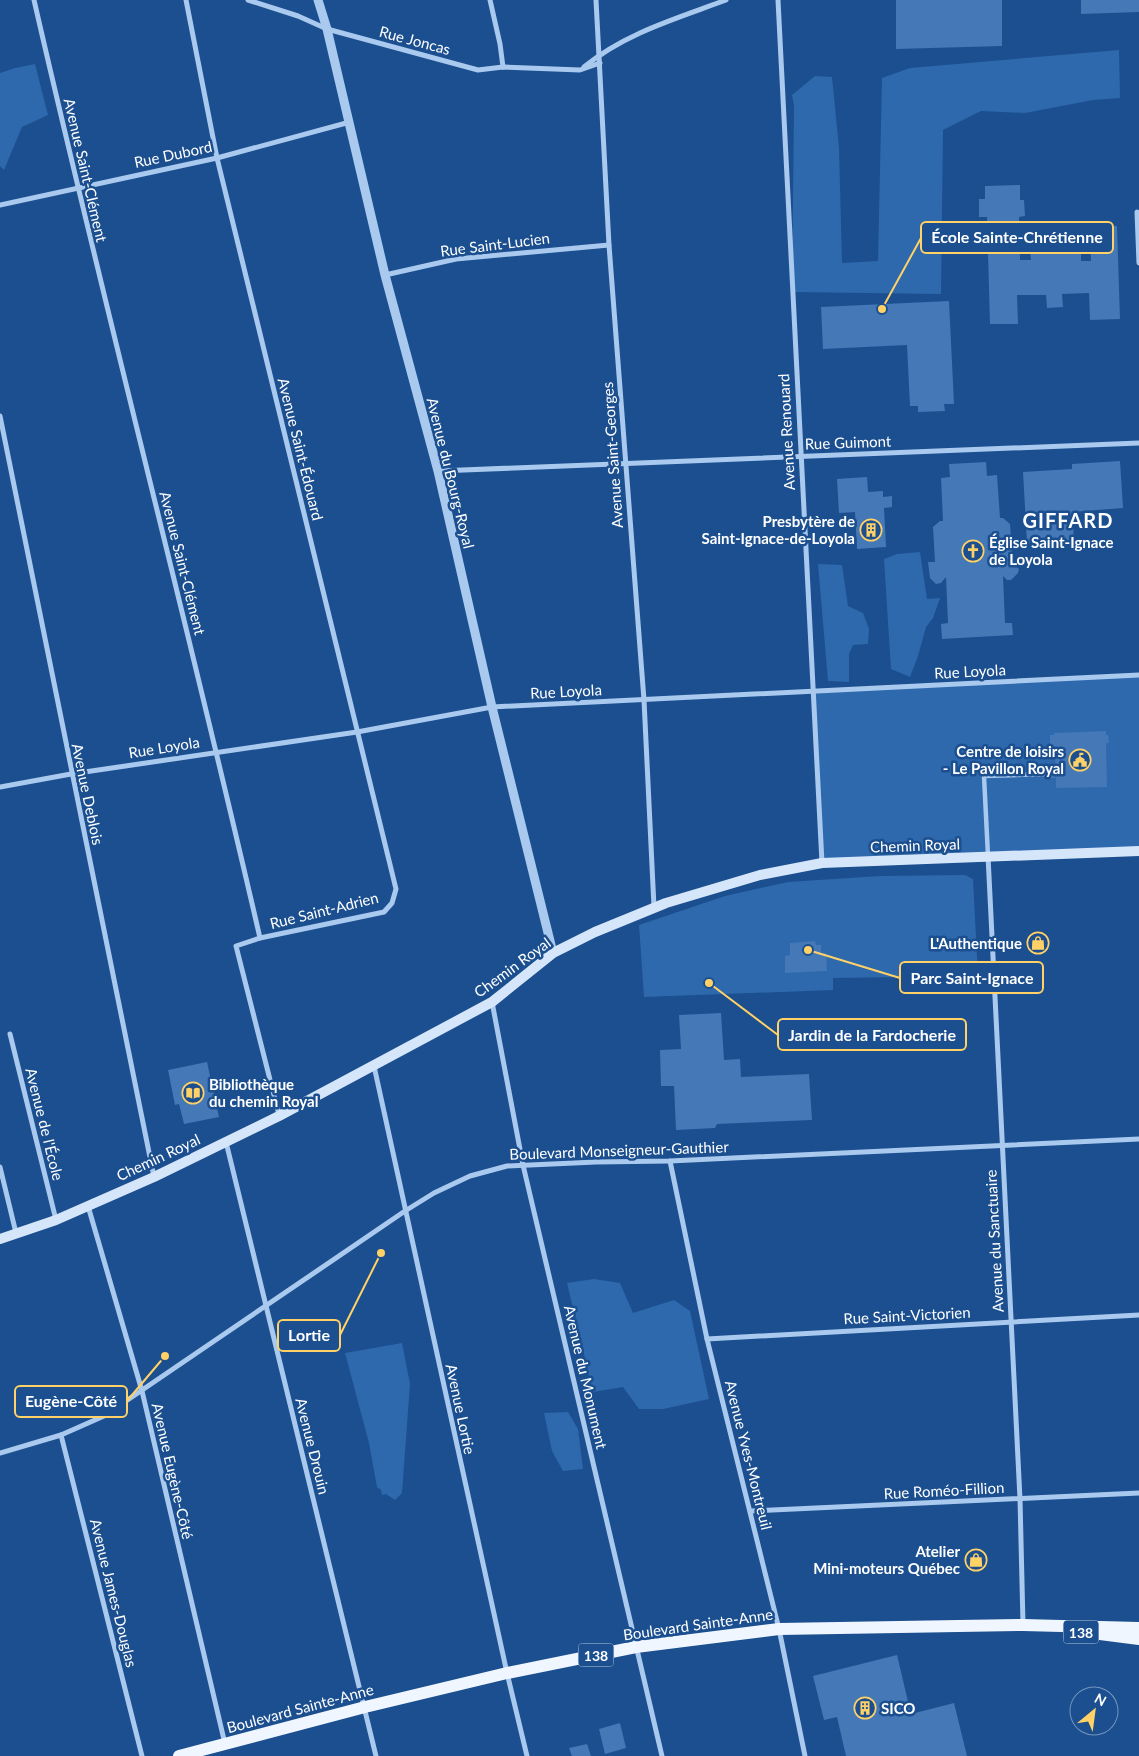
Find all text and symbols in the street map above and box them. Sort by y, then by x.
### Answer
street label: Rue Joncas [377,22,453,58]
street label: Avenue Saint-Clément [61,96,111,244]
street label: Rue Dubord [132,137,214,171]
callout: École Sainte-Chrétienne [921,222,1113,253]
text: École Sainte-Chrétienne [931,227,1103,246]
street label: Rue Saint-Lucien [439,228,551,260]
street label: Avenue Renouard [774,373,798,491]
street label: Avenue Saint-Édouard [275,376,327,522]
street label: Avenue Saint-Georges [598,381,626,529]
street label: Avenue du Bourg-Royal [424,396,478,550]
street label: Rue Guimont [804,431,892,453]
street label: Avenue Saint-Clément [156,489,210,637]
district label: GIFFARD [1023,508,1113,532]
place label: Presbytère de Saint-Ignace-de-Loyola [702,512,855,547]
building icon: Presbytère de Saint-Ignace-de-Loyola [859,518,883,542]
place label: Église Saint-Ignace de Loyola [989,533,1114,568]
church icon: Église Saint-Ignace de Loyola [961,539,985,563]
street label: Rue Loyola [934,660,1006,682]
street label: Rue Loyola [530,680,602,702]
street label: Rue Loyola [127,733,201,761]
street label: Avenue Deblois [68,742,108,846]
place label: Centre de loisirs - Le Pavillon Royal [943,742,1064,777]
public building icon: Centre de loisirs - Le Pavillon Royal [1068,748,1092,772]
street label: Chemin Royal [870,834,960,856]
street label: Rue Saint-Adrien [268,888,380,932]
shop icon: L'Authentique [1026,931,1050,955]
street label: Chemin Royal [470,933,554,1001]
place label: L'Authentique [930,934,1022,952]
callout: Parc Saint-Ignace [900,962,1043,993]
text: Parc Saint-Ignace [911,968,1034,987]
callout: Jardin de la Fardocherie [778,1019,966,1050]
text: Jardin de la Fardocherie [788,1025,956,1044]
street label: Avenue de l'École [22,1066,68,1182]
place label: Bibliothèque du chemin Royal [209,1075,318,1110]
library icon: Bibliothèque du chemin Royal [181,1081,205,1105]
street label: Chemin Royal [113,1130,203,1184]
street label: Boulevard Monseigneur-Gauthier [509,1137,729,1163]
street label: Avenue du Sanctuaire [981,1169,1007,1313]
street label: Avenue du Monument [561,1303,611,1451]
street label: Rue Saint-Victorien [843,1303,971,1327]
callout: Lortie [278,1320,340,1351]
text: Lortie [288,1325,330,1344]
street label: Avenue Lortie [443,1362,479,1456]
street label: Avenue Yves-Montreuil [722,1378,776,1532]
callout: Eugène-Côté [15,1386,127,1417]
text: Eugène-Côté [25,1391,118,1410]
street label: Avenue Drouin [292,1396,334,1496]
street label: Avenue Eugène-Côté [149,1401,197,1541]
street label: Rue Roméo-Fillion [883,1478,1005,1502]
street label: Avenue James-Douglas [87,1517,141,1669]
place label: Atelier Mini-moteurs Québec [813,1542,960,1577]
shop icon: Atelier Mini-moteurs Québec [964,1548,988,1572]
street label: Boulevard Sainte-Anne [622,1605,774,1643]
road number: 138 [1064,1620,1098,1644]
road number: 138 [578,1644,614,1666]
street label: Boulevard Sainte-Anne [225,1680,375,1736]
north arrow [1069,1686,1119,1736]
text: N [1092,1689,1109,1709]
building icon: SICO [853,1696,877,1720]
place label: SICO [881,1699,916,1717]

